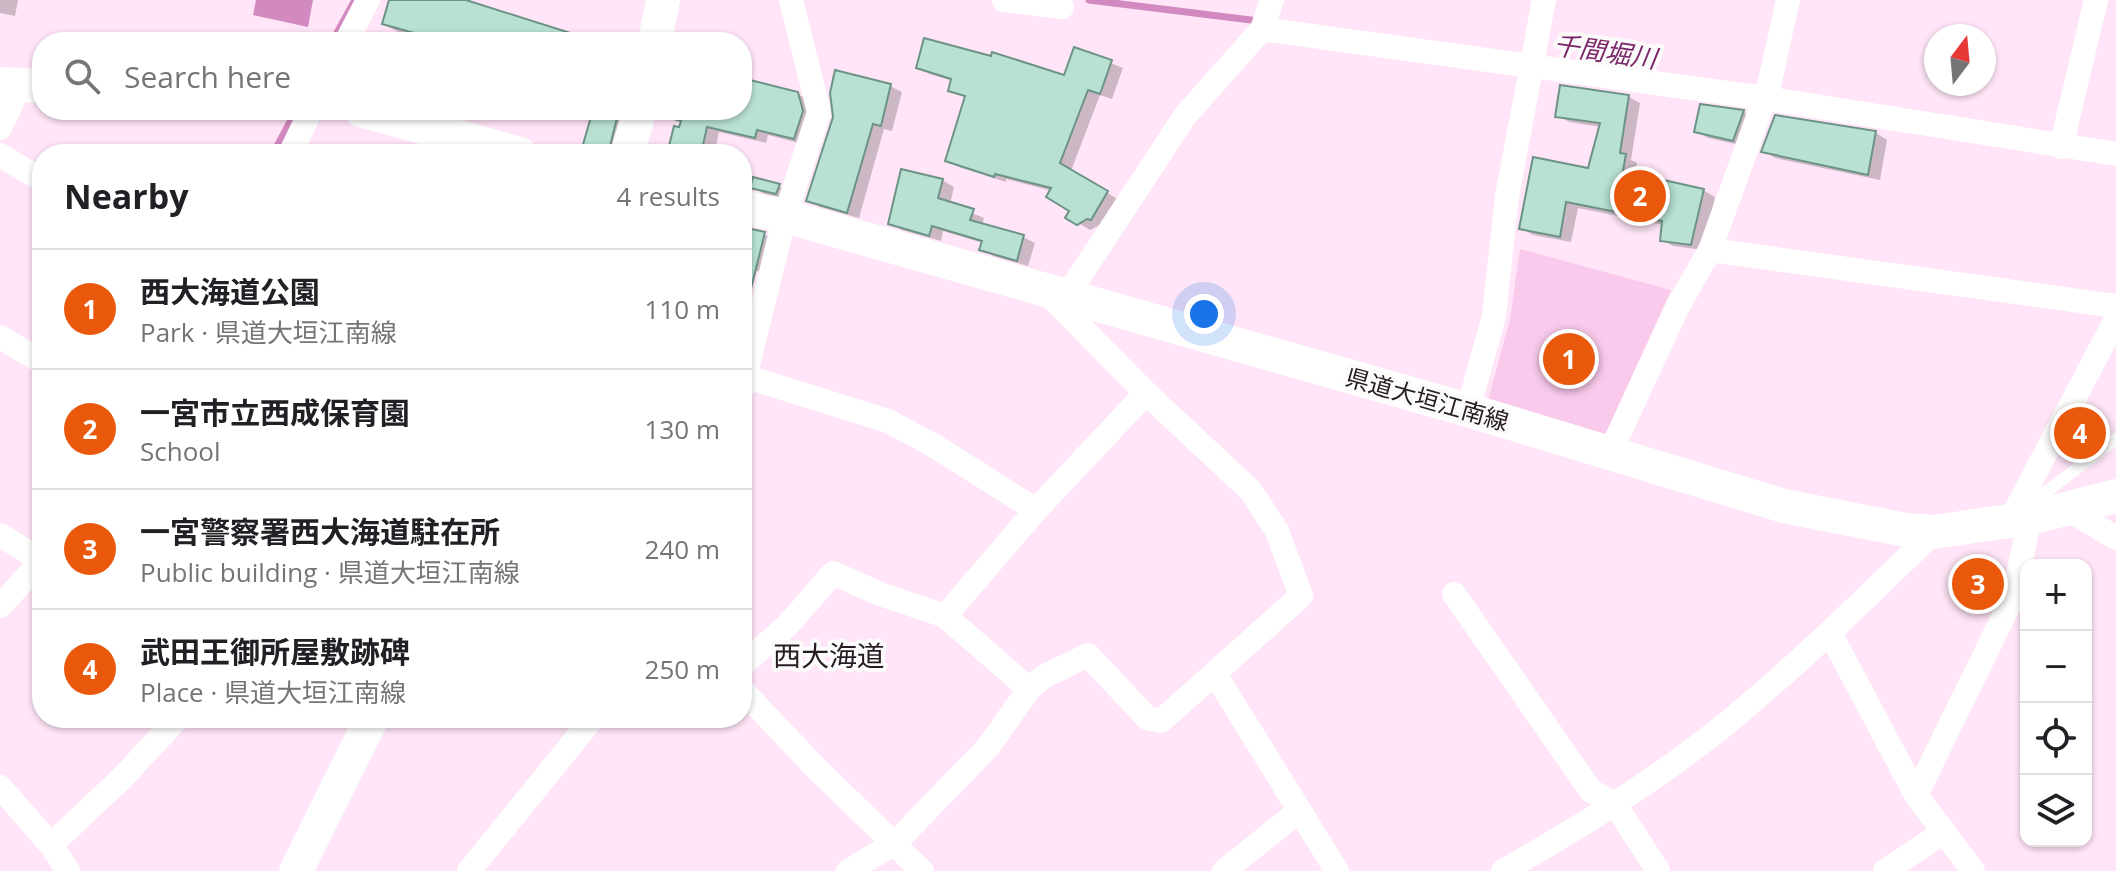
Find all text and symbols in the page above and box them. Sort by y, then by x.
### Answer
north arrow [1924,24,1996,96]
water label: 千間堀川 [1551,26,1662,76]
search box [32,32,752,120]
icon: search [60,54,104,98]
text: Search here [124,56,291,97]
pin: 2 [1614,166,1666,226]
text: Nearby [64,173,189,219]
text: 4 results [617,178,720,214]
text: 西大海道公園 [140,271,320,312]
text: 1 [83,291,97,327]
text: 110 m [645,291,720,327]
your location [1184,294,1224,334]
text: Park · 県道大垣江南線 [140,314,397,350]
pin: 1 [1543,329,1595,389]
street label: 県道大垣江南線 [1342,360,1513,438]
text: 一宮市立西成保育園 [140,392,410,433]
pin: 4 [2054,403,2106,463]
text: 2 [83,411,97,447]
text: 130 m [645,411,720,447]
text: School [140,433,221,469]
text: 一宮警察署西大海道駐在所 [140,511,500,552]
text: 3 [83,531,97,567]
text: 240 m [645,531,720,567]
text: Public building · 県道大垣江南線 [140,554,520,590]
pin: 3 [1952,554,2004,614]
map controls [2020,559,2092,847]
button: + [2020,559,2092,631]
text: 武田王御所屋敷跡碑 [140,631,410,672]
button: − [2020,631,2092,703]
district label: 西大海道 [773,636,885,674]
text: 4 [83,651,97,687]
text: 250 m [645,651,720,687]
text: Place · 県道大垣江南線 [140,674,406,710]
button: locate [2020,703,2092,775]
button: layers [2020,775,2092,847]

